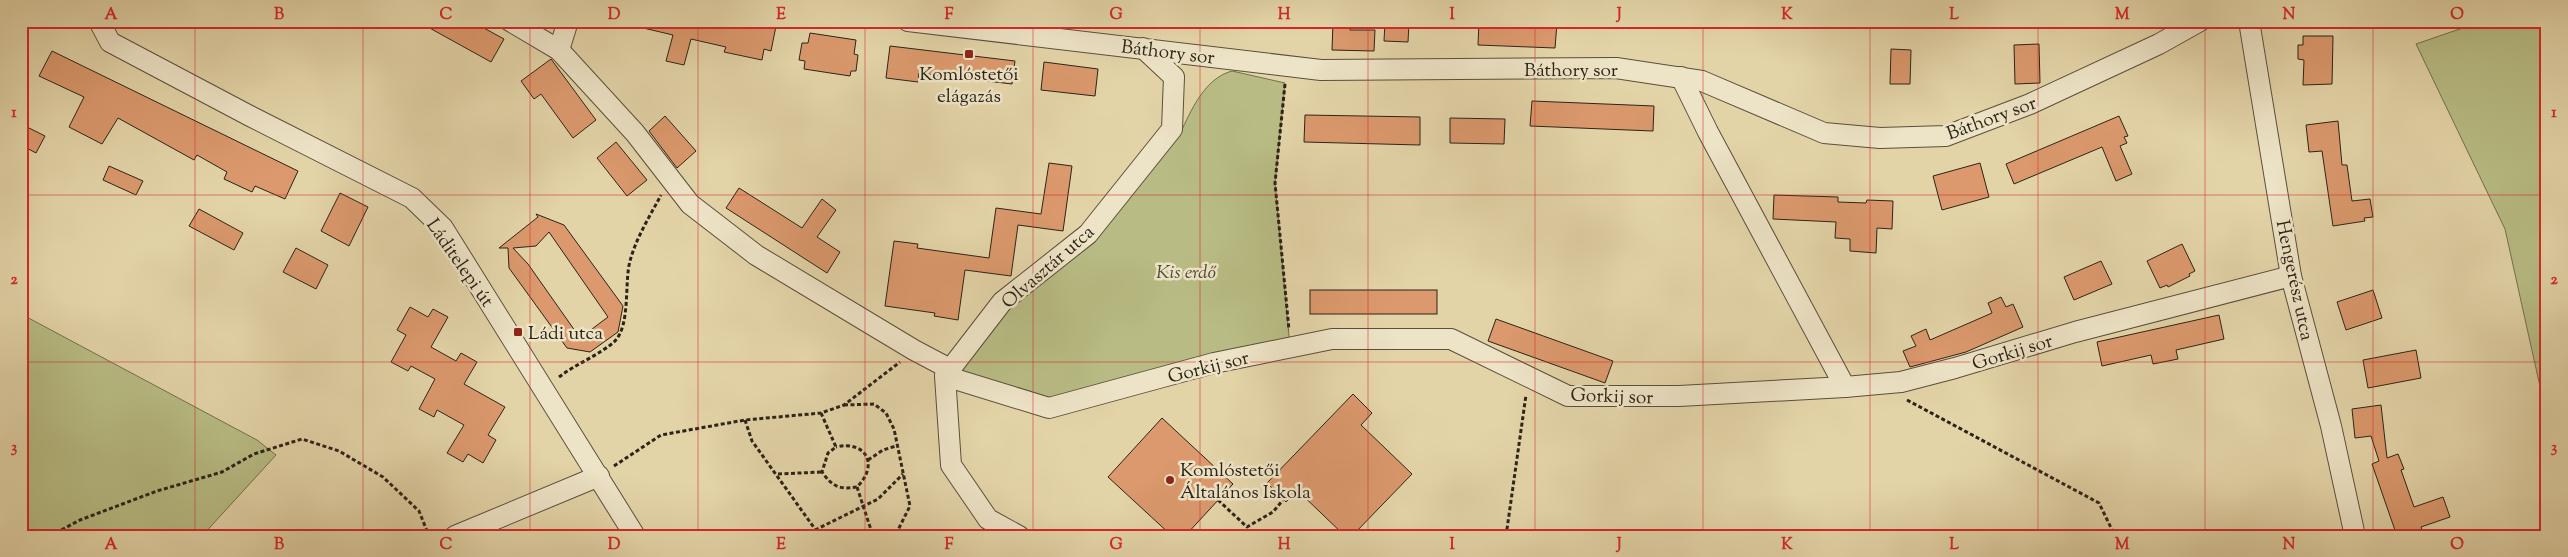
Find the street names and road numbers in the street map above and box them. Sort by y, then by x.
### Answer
street label: Báthory sor [1119,34,1216,73]
street label: Báthory sor [1524,58,1618,85]
street label: Báthory sor [1943,91,2041,148]
street label: Láditelepi út [419,214,500,314]
street label: Hengerész utca [2268,218,2320,343]
street label: Olvasztár utca [996,220,1101,316]
street label: Gorkij sor [1969,328,2056,378]
street label: Gorkij sor [1165,345,1252,392]
street label: Gorkij sor [1570,383,1654,412]

